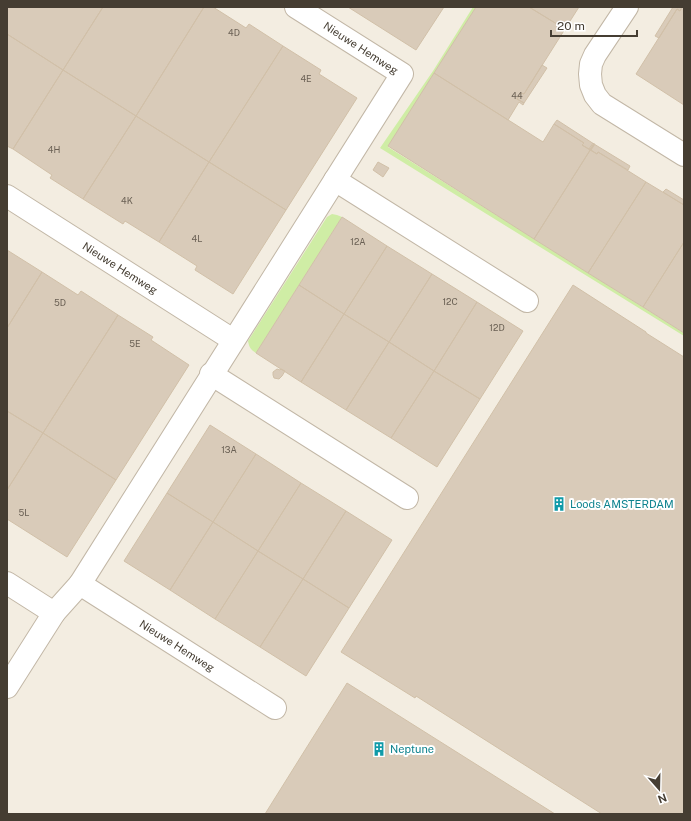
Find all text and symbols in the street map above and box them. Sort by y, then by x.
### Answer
scale bar [551,12,637,38]
street label: Nieuwe Hemweg [322,19,401,77]
text: 20 m [557,19,585,33]
house number: 4D [228,27,240,38]
house number: 4E [300,73,312,84]
house number: 44 [511,90,523,101]
house number: 4H [48,144,60,155]
house number: 4K [121,195,133,206]
house number: 4L [192,233,202,244]
house number: 12A [350,236,366,247]
street label: Nieuwe Hemweg [80,240,160,296]
house number: 12C [442,296,458,307]
house number: 5D [54,297,66,308]
house number: 12D [489,322,505,333]
house number: 5E [129,338,141,349]
house number: 13A [221,444,237,455]
building icon: Loods AMSTERDAM [551,496,567,512]
place label: Loods AMSTERDAM [570,498,674,510]
house number: 5L [19,507,29,518]
street label: Nieuwe Hemweg [137,617,217,674]
building icon: Neptune [371,741,387,757]
place label: Neptune [390,743,434,755]
north arrow [639,769,679,809]
text: N [656,791,669,806]

